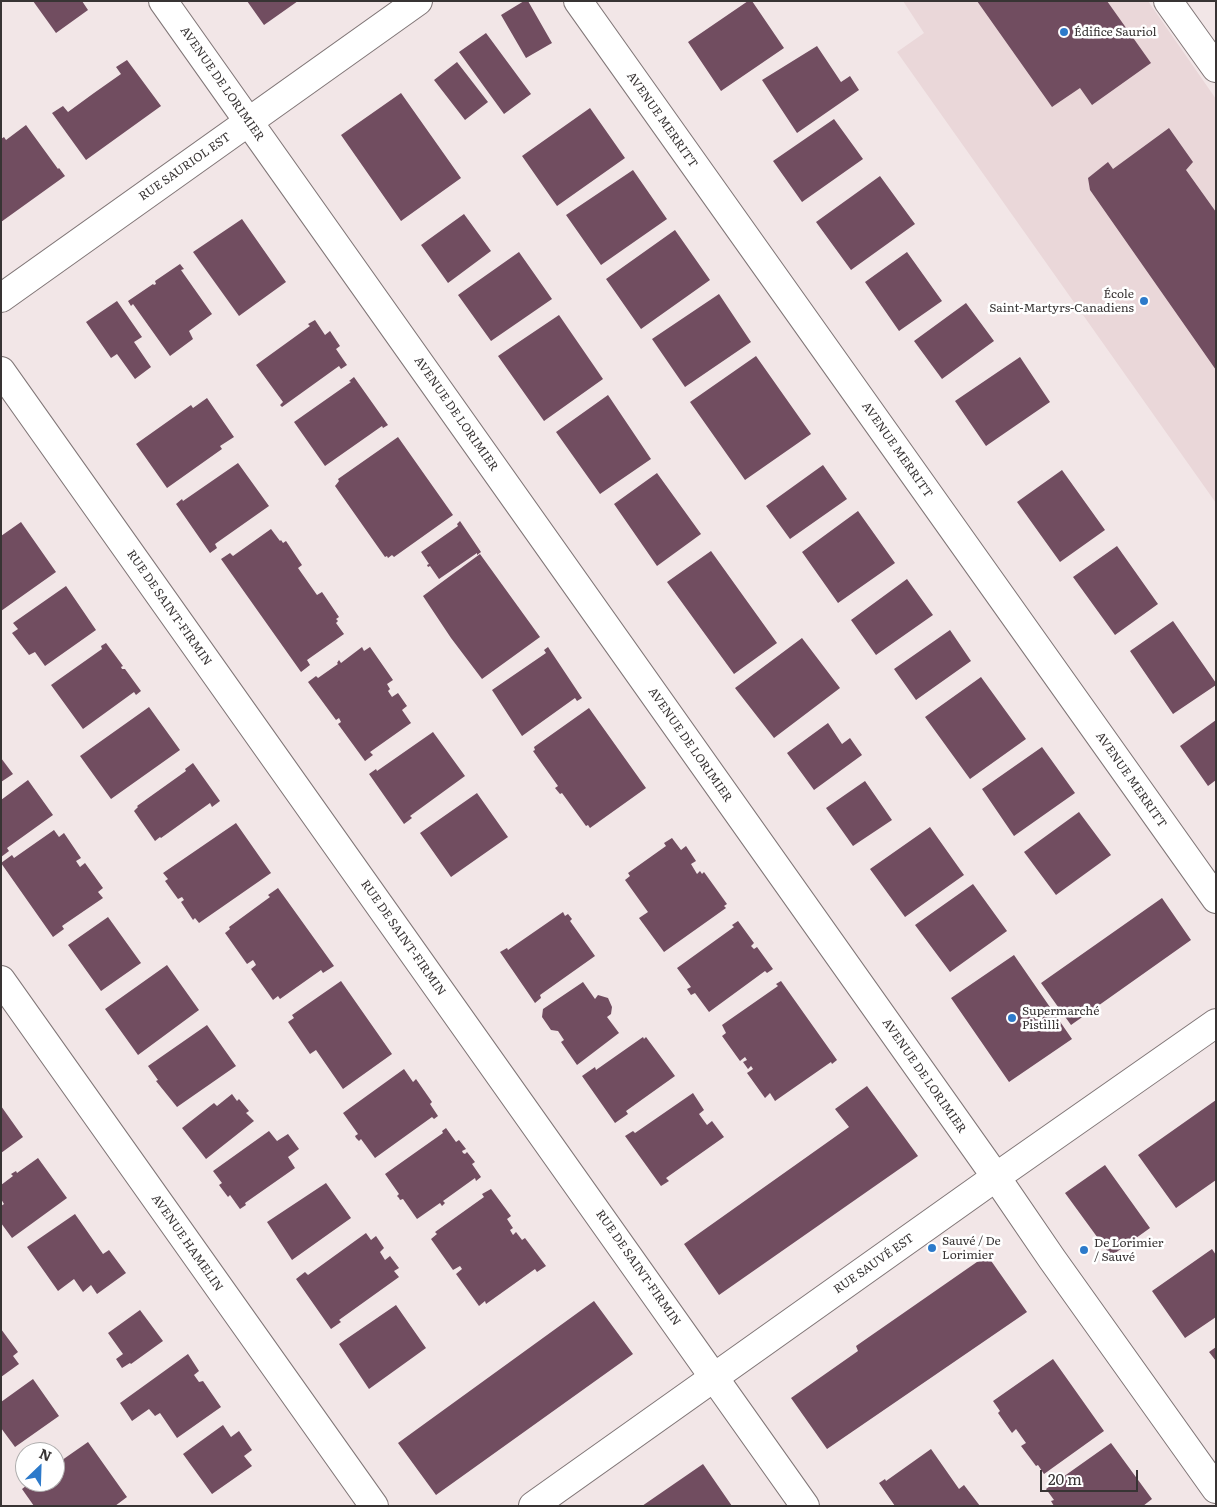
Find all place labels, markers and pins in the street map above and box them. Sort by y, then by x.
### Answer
place label: Édifice Sauriol [1074,25,1157,39]
marker: Édifice Sauriol [1058,26,1070,38]
place label: École Saint-Martyrs-Canadiens [989,287,1134,315]
marker: École Saint-Martyrs-Canadiens [1138,295,1150,307]
place label: Supermarché Pistilli [1022,1004,1099,1032]
marker: Supermarché Pistilli [1006,1012,1018,1024]
place label: Sauvé / De Lorimier [942,1234,1001,1262]
place label: De Lorimier / Sauvé [1094,1236,1163,1264]
marker: Sauvé / De Lorimier [926,1242,938,1254]
marker: De Lorimier / Sauvé [1078,1244,1090,1256]

